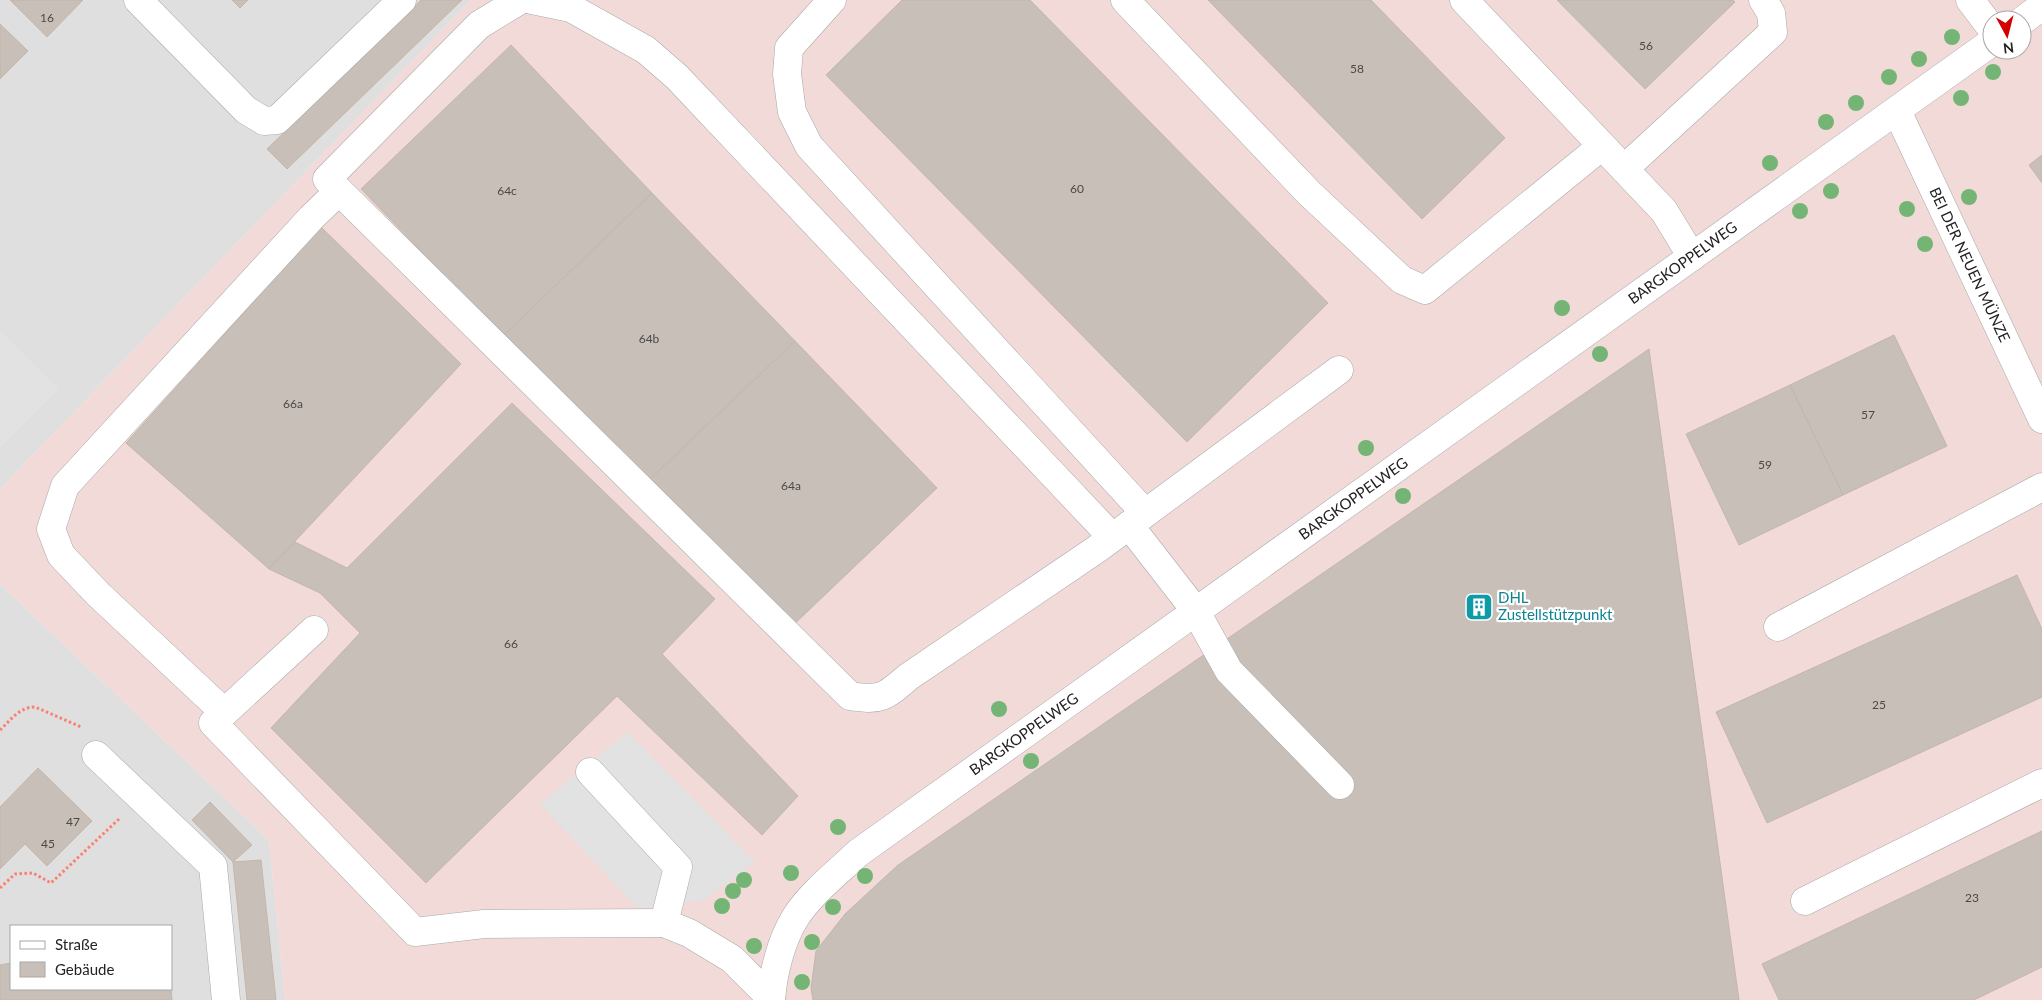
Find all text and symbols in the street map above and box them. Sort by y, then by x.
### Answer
house number: 16 [40,10,54,25]
north arrow [1982,10,2032,60]
house number: 56 [1639,38,1653,53]
text: N [2002,39,2015,57]
house number: 58 [1350,61,1364,76]
house number: 60 [1070,181,1084,196]
house number: 64c [497,183,517,198]
street label: BEI DER NEUEN MÜNZE [1926,184,2014,345]
street label: BARGKOPPELWEG [1624,217,1740,307]
house number: 64b [639,331,660,346]
house number: 66a [283,396,303,411]
house number: 57 [1861,407,1875,422]
street label: BARGKOPPELWEG [1295,453,1411,543]
house number: 59 [1758,457,1772,472]
house number: 64a [781,478,801,493]
place label: DHL Zustellstützpunkt [1498,588,1613,623]
building icon: DHL Zustellstützpunkt [1464,592,1494,622]
house number: 66 [504,636,518,651]
street label: BARGKOPPELWEG [965,688,1081,778]
house number: 25 [1872,697,1886,712]
house number: 47 [66,814,80,829]
house number: 45 [41,836,55,851]
house number: 23 [1965,890,1979,905]
legend [10,925,172,990]
text: Straße [55,935,98,953]
text: Gebäude [55,960,114,978]

